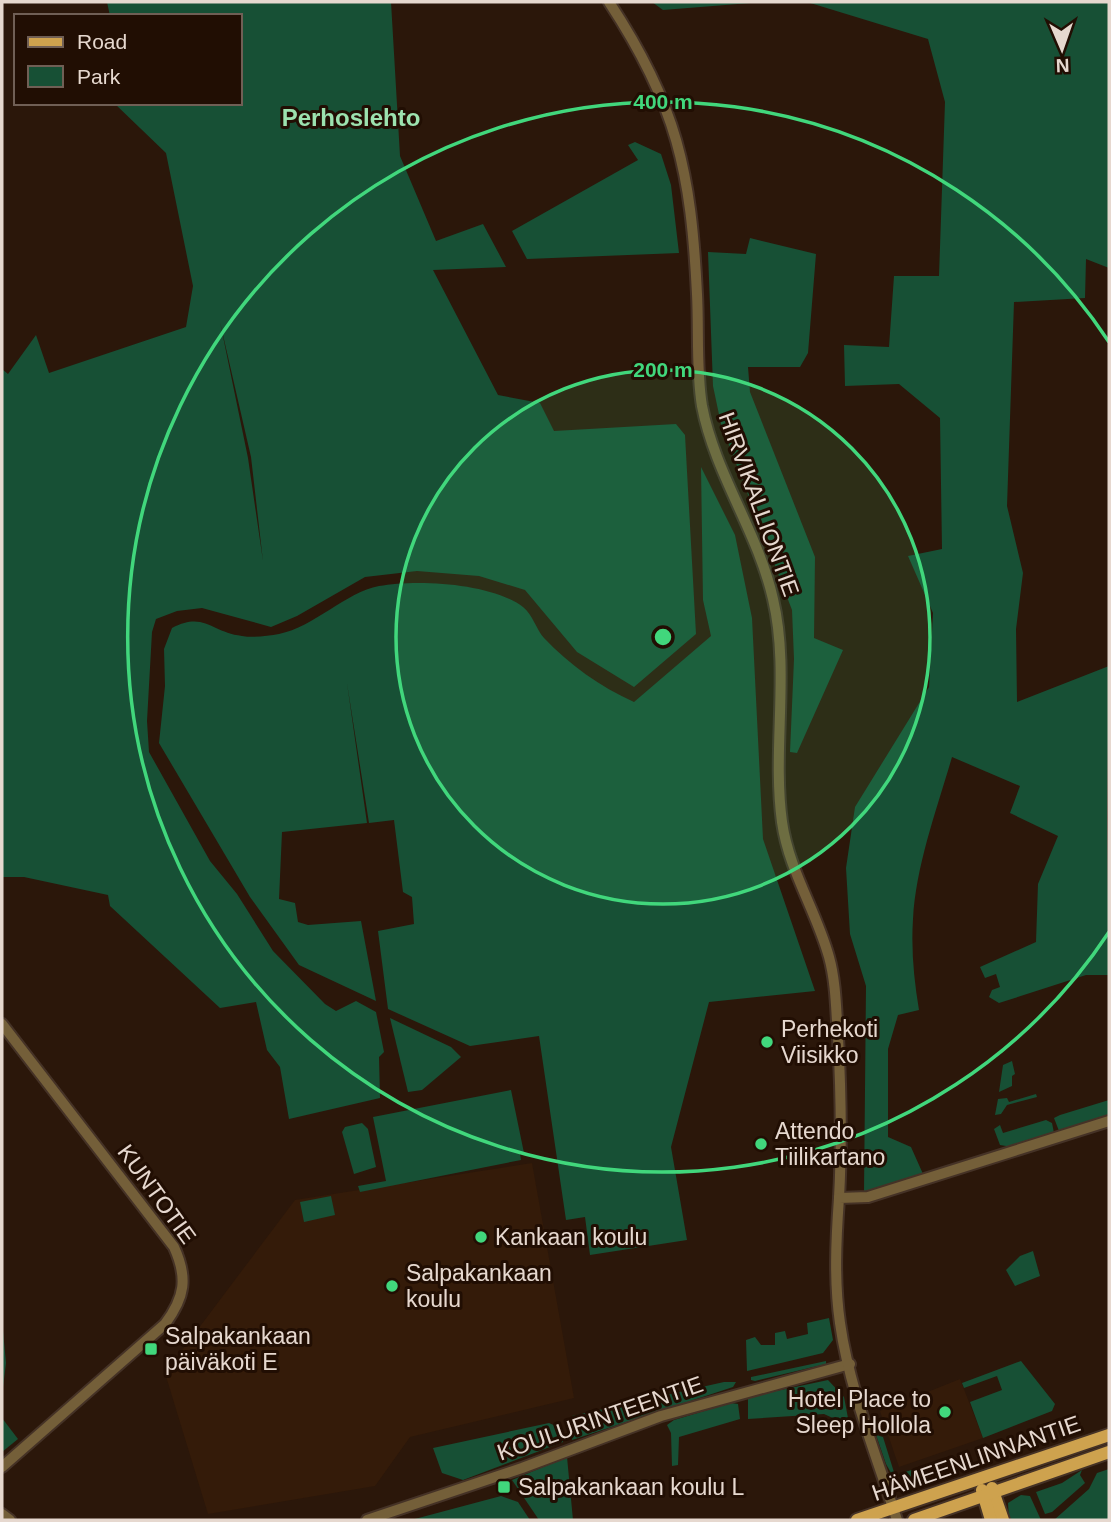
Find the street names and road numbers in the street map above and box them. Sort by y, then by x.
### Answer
street label: HIRVIKALLIONTIE [714,408,804,600]
street label: KUNTOTIE [112,1139,202,1249]
street label: KOULURINTEENTIE [494,1371,706,1465]
street label: HÄMEENLINNANTIE [868,1410,1084,1506]

